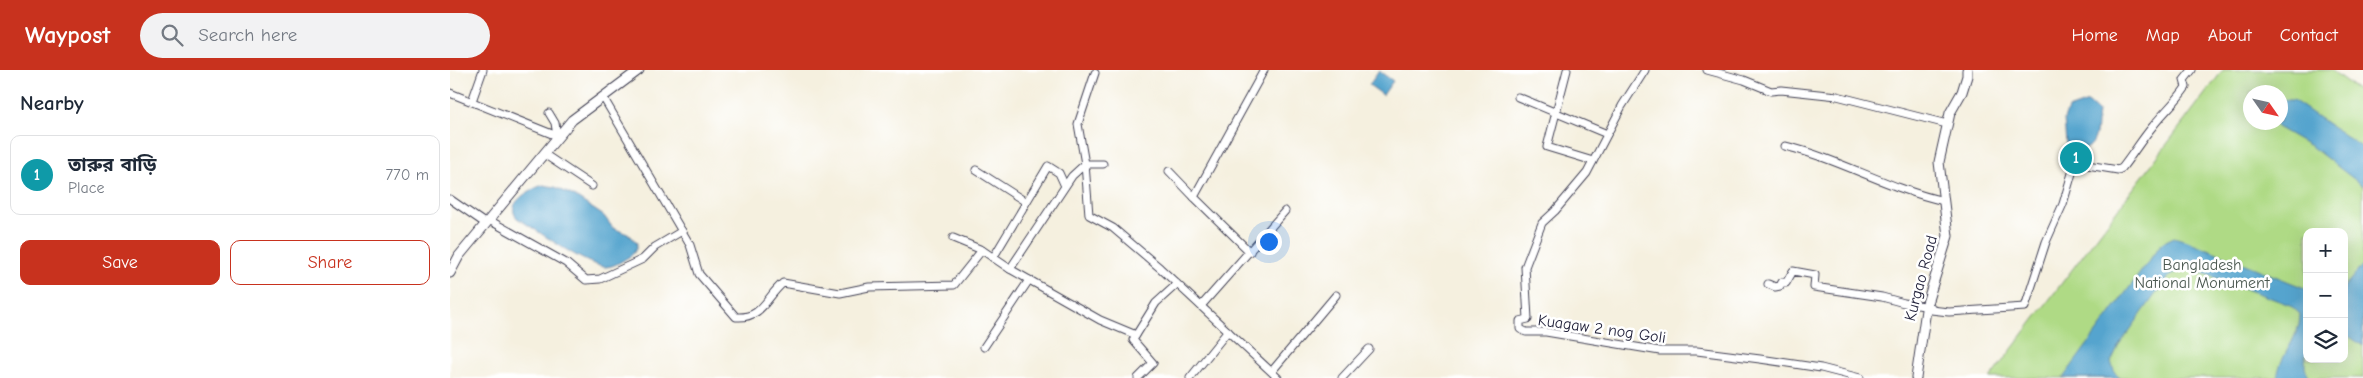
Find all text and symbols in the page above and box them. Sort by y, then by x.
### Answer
search box [140,13,490,58]
text: Waypost [25,21,110,49]
icon: search [158,21,186,49]
text: Search here [198,24,297,46]
text: Home [2071,25,2118,46]
text: Map [2146,25,2180,46]
text: About [2208,25,2252,46]
text: Contact [2280,25,2338,46]
north arrow [2243,85,2288,130]
text: Nearby [20,91,84,115]
pin: 1 [2060,139,2092,177]
text: তারুর বাড়ি [68,154,156,176]
text: 1 [34,166,40,184]
text: 770 m [386,166,429,184]
text: Place [68,179,104,197]
map controls [2303,228,2348,363]
button: + [2303,228,2348,273]
your location [1256,229,1282,255]
street label: Kurgao Road [1901,233,1941,323]
button: Save [20,240,220,285]
button: Share [230,240,430,285]
park label: Bangladesh National Monument [2135,256,2270,292]
button: − [2303,273,2348,318]
street label: Kuagaw 2 nog Goli [1537,311,1667,347]
button: layers [2303,318,2348,363]

